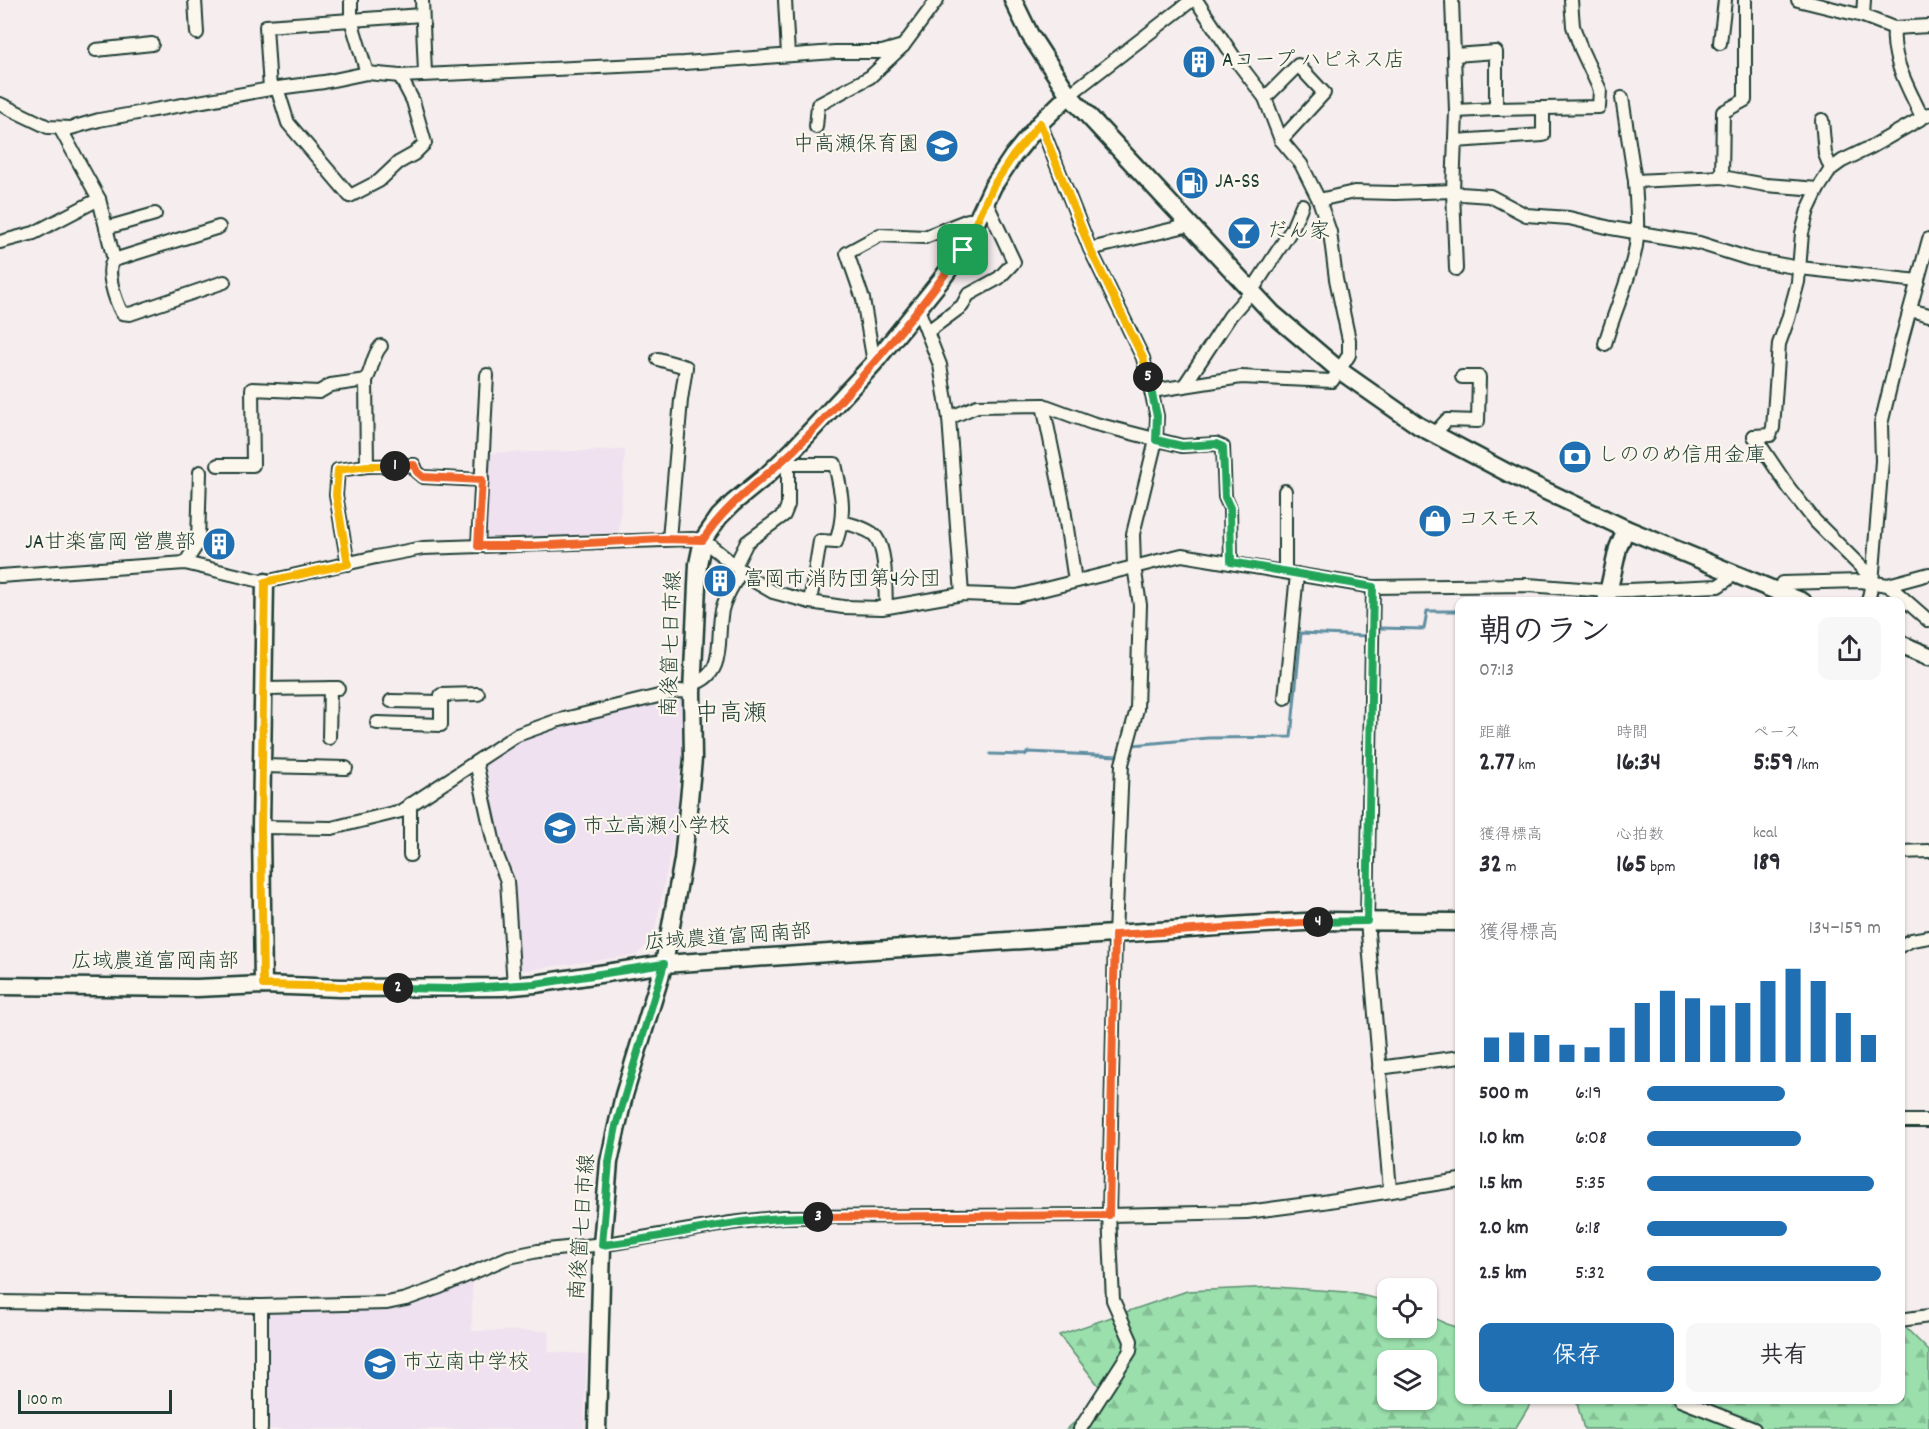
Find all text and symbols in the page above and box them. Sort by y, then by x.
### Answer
building icon: Aコープ ハピネス店 [1181,44,1217,80]
place label: Aコープ ハピネス店 [1222,47,1405,77]
school or university icon: 中高瀬保育園 [924,128,960,164]
place label: 中高瀬保育園 [793,131,919,161]
fuel station icon: JA-SS [1174,165,1210,201]
place label: JA-SS [1215,168,1260,198]
bar icon: だん家 [1226,215,1262,251]
place label: だん家 [1267,218,1330,248]
pin [937,224,988,275]
icon: arrive [946,233,979,266]
pin: 5 [1133,362,1163,392]
text: 5 [1144,365,1152,388]
bank icon: しののめ信用金庫 [1557,439,1593,475]
place label: しののめ信用金庫 [1598,442,1766,472]
pin: 1 [380,451,410,481]
text: 1 [393,454,397,477]
shop icon: コスモス [1417,503,1453,539]
place label: コスモス [1458,506,1541,536]
building icon: JA甘楽富岡 営農部 [201,526,237,562]
place label: JA甘楽富岡 営農部 [25,529,196,559]
building icon: 富岡市消防団第4分団 [702,563,738,599]
place label: 富岡市消防団第4分団 [743,566,941,596]
street label: 南後箇七日市線 [655,570,691,718]
text: 朝のラン [1479,611,1611,658]
button: share [1818,617,1881,680]
text: 07:13 [1479,657,1514,685]
district label: 中高瀬 [695,698,767,732]
text: 距離 [1479,722,1511,745]
text: 時間 [1616,722,1648,745]
text: ペース [1753,722,1800,745]
text: 2.77 [1479,745,1515,782]
text: 16:34 [1616,745,1661,782]
text: 5:59 [1753,745,1793,782]
text: km [1515,754,1536,777]
text: /km [1793,754,1819,777]
school or university icon: 市立高瀬小学校 [542,810,578,846]
place label: 市立高瀬小学校 [583,813,730,843]
text: kcal [1753,822,1777,845]
text: 獲得標高 [1479,824,1543,847]
text: 心拍数 [1616,824,1664,847]
text: 189 [1753,845,1781,882]
text: 32 [1479,847,1502,884]
text: 165 [1616,847,1646,884]
text: m [1502,856,1517,879]
text: bpm [1646,856,1675,879]
pin: 4 [1303,907,1333,937]
text: 4 [1315,910,1321,933]
text: 134–159 m [1808,915,1881,943]
street label: 広域農道富岡南部 [643,918,813,960]
text: 獲得標高 [1479,920,1559,948]
street label: 広域農道富岡南部 [71,948,239,978]
pin: 2 [383,973,413,1003]
text: 2 [395,976,402,999]
text: 500 m [1479,1080,1528,1108]
text: 6:19 [1575,1080,1602,1108]
text: 1.0 km [1479,1125,1524,1153]
text: 6:08 [1575,1125,1607,1153]
street label: 南後箇七日市線 [564,1153,604,1301]
text: 1.5 km [1479,1170,1522,1198]
text: 5:35 [1575,1170,1606,1198]
pin: 3 [803,1202,833,1232]
text: 3 [814,1205,822,1228]
text: 2.0 km [1479,1215,1528,1243]
text: 6:18 [1575,1215,1601,1243]
text: 2.5 km [1479,1260,1527,1288]
text: 5:32 [1575,1260,1605,1288]
map controls [1377,1278,1437,1410]
button: locate [1377,1278,1437,1338]
button: 保存 [1479,1323,1674,1392]
button: 共有 [1686,1323,1881,1392]
school or university icon: 市立南中学校 [362,1346,398,1382]
place label: 市立南中学校 [403,1349,529,1379]
button: layers [1377,1350,1437,1410]
scale bar [18,1387,172,1414]
text: 100 m [27,1389,63,1412]

